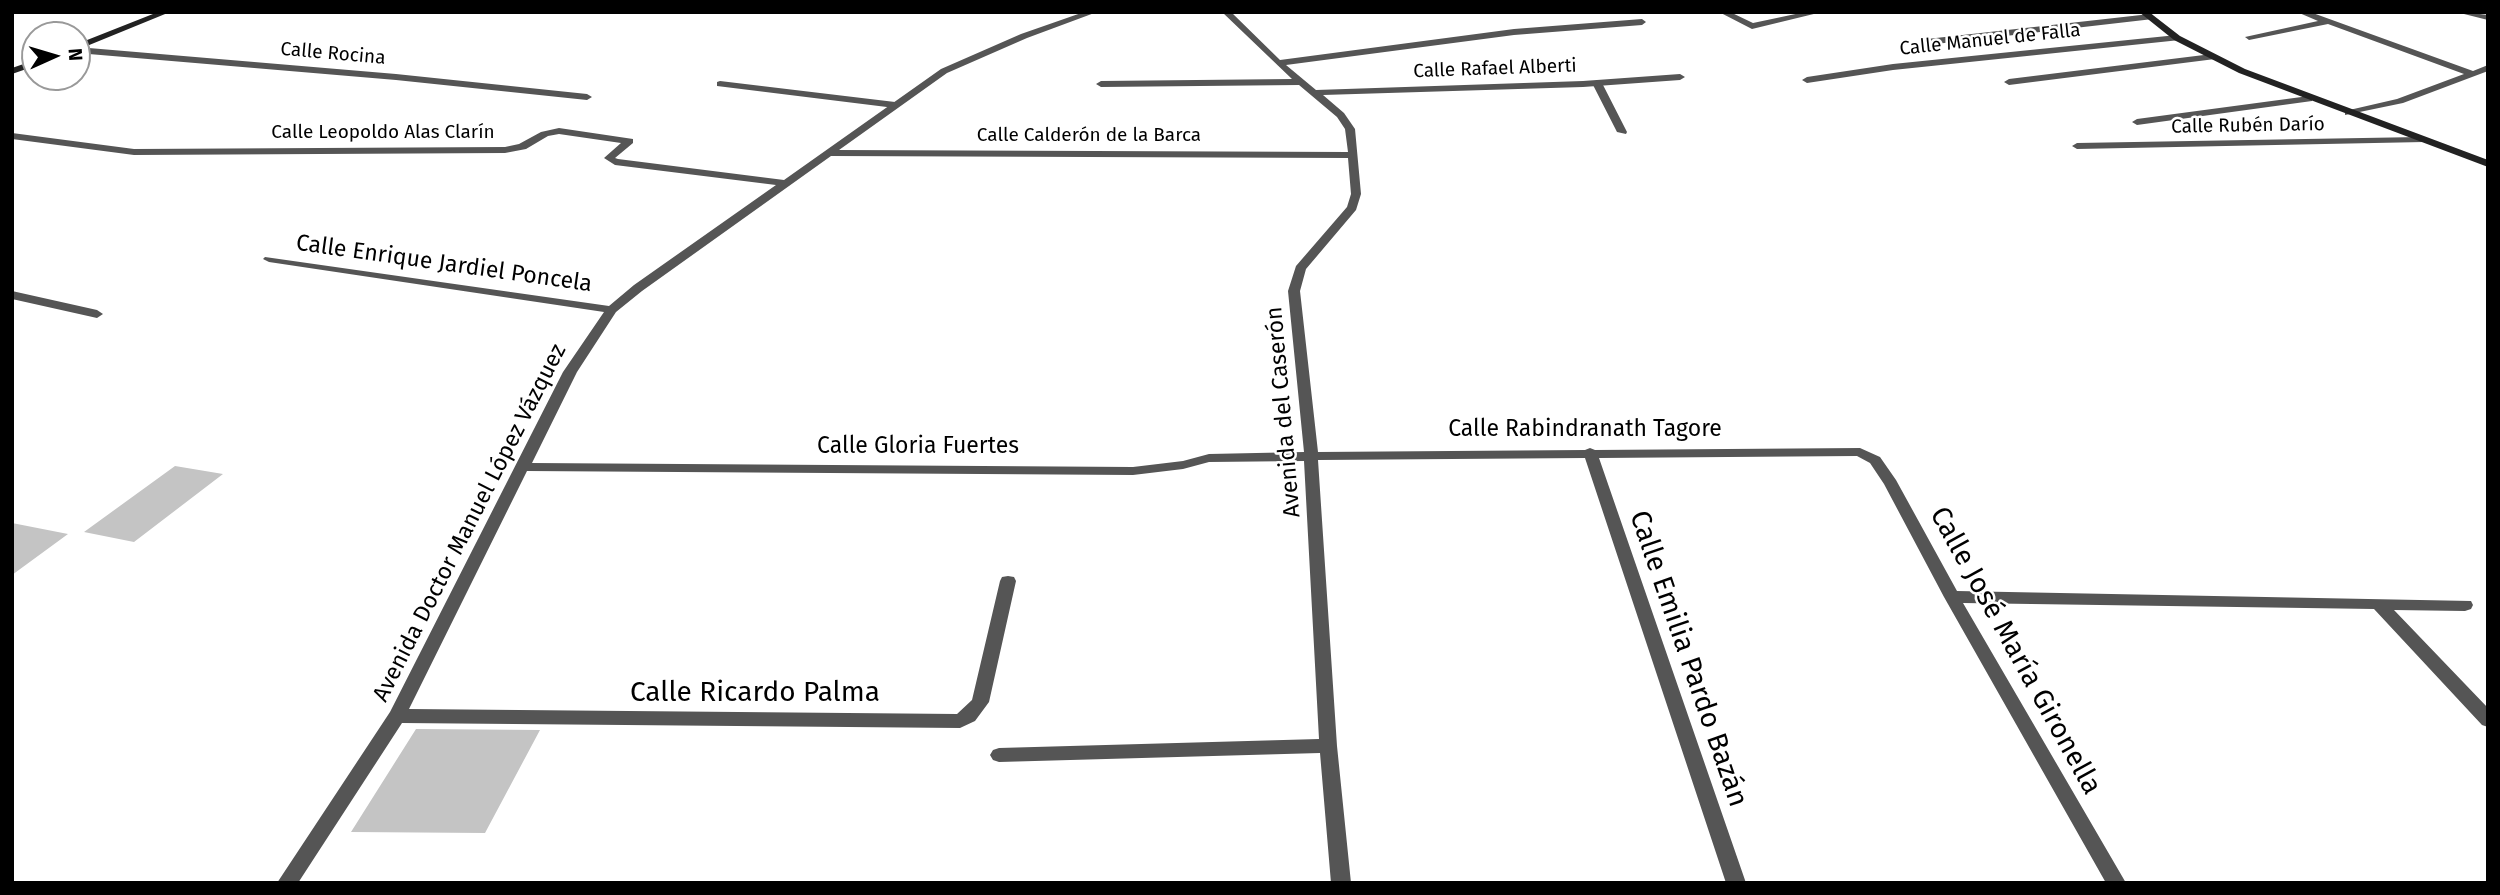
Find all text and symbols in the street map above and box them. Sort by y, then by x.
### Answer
street label: Calle Manuel de Falla [1898,19,2082,61]
north arrow [21,21,91,91]
street label: Calle Rocina [280,38,386,70]
text: N [64,48,87,62]
street label: Calle Rafael Alberti [1413,55,1577,83]
street label: Calle Rubén Darío [2171,113,2325,139]
street label: Calle Leopoldo Alas Clarín [271,122,495,144]
street label: Calle Calderón de la Barca [977,125,1201,147]
street label: Calle Enrique Jardiel Poncela [294,230,594,298]
street label: Avenida del Caserón [1261,305,1307,519]
street label: Avenida Doctor Manuel López Vázquez [367,340,573,706]
street label: Calle Rabindranath Tagore [1448,416,1722,444]
street label: Calle Gloria Fuertes [817,433,1019,461]
street label: Calle José María Gironella [1922,501,2108,801]
street label: Calle Emilia Pardo Bazán [1622,507,1754,811]
street label: Calle Ricardo Palma [630,676,880,710]

